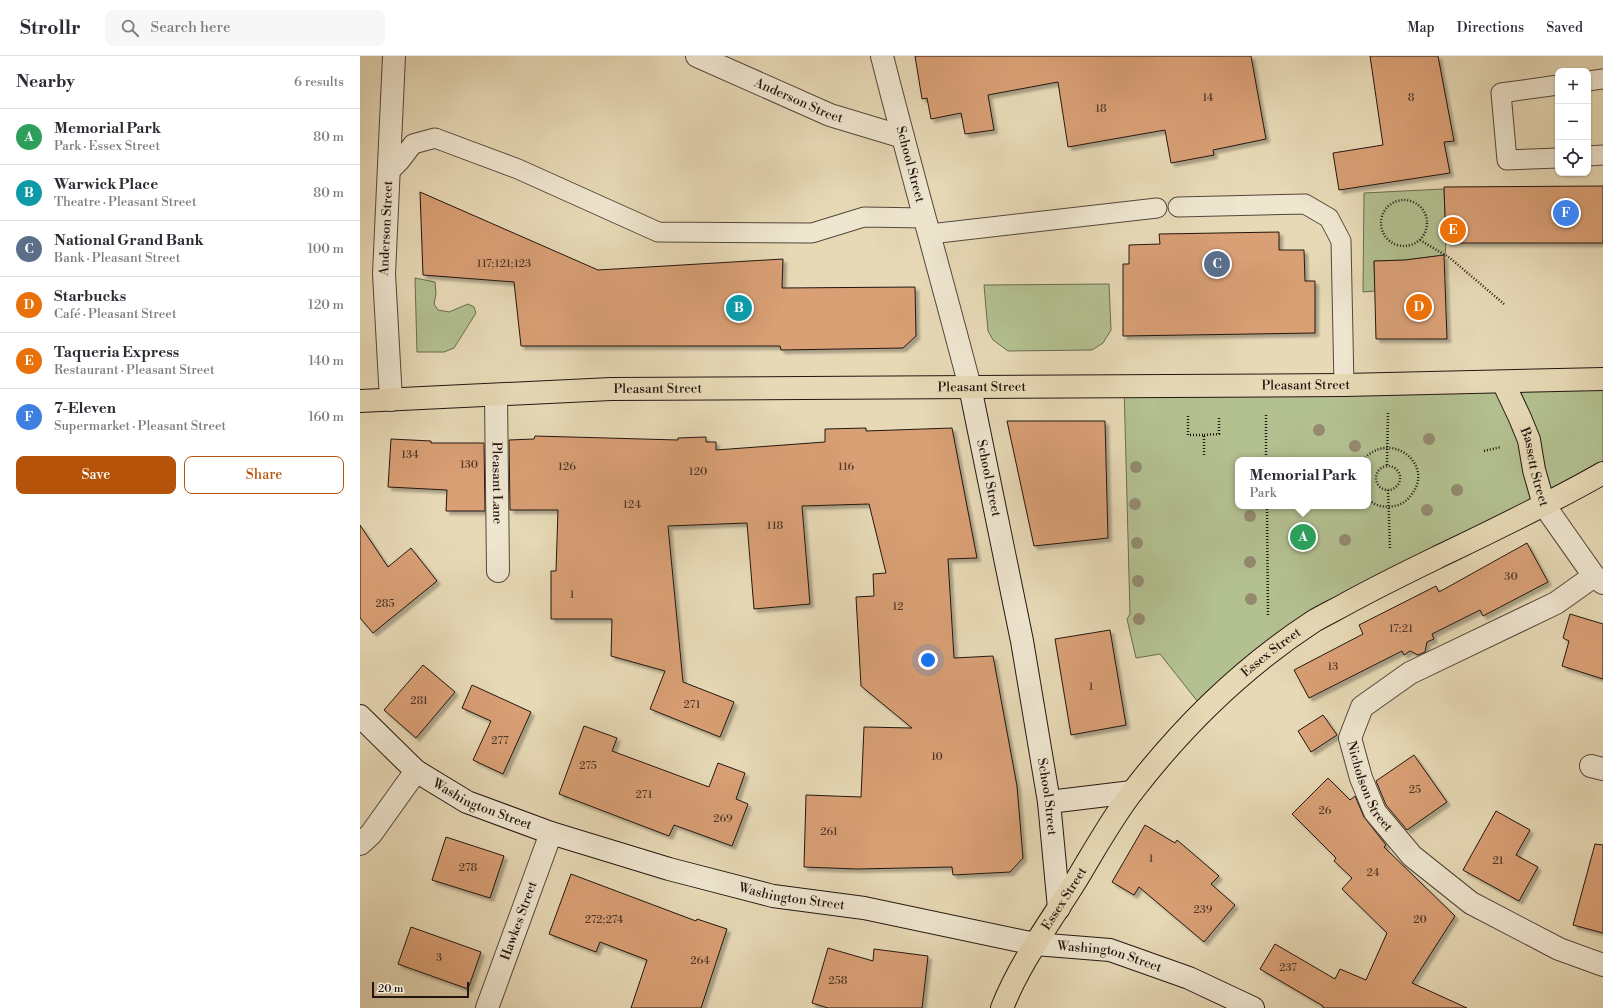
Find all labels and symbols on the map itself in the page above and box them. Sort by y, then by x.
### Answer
street label: Anderson Street [751,74,845,127]
house number: 14 [1203,91,1214,105]
house number: 8 [1408,91,1415,105]
house number: 18 [1095,102,1107,116]
street label: School Street [892,125,928,205]
street label: Anderson Street [376,180,396,277]
pin: F [1553,198,1579,228]
pin: E [1440,215,1466,245]
pin: C [1204,249,1230,279]
house number: 117;121;123 [477,257,531,271]
pin: D [1406,292,1432,322]
pin: B [726,293,752,323]
street label: Pleasant Street [1261,377,1351,393]
street label: Pleasant Street [937,379,1026,395]
street label: Pleasant Street [613,381,702,397]
street label: Bassett Street [1516,424,1552,509]
street label: School Street [973,438,1004,518]
street label: Pleasant Lane [489,442,505,525]
house number: 134 [401,448,419,462]
house number: 130 [460,458,478,472]
house number: 126 [558,460,576,474]
house number: 116 [838,460,854,474]
house number: 120 [689,465,707,479]
house number: 124 [623,498,641,512]
house number: 118 [767,519,783,533]
pin: A [1290,522,1316,552]
house number: 30 [1504,570,1518,584]
house number: 1 [570,588,575,602]
house number: 285 [375,597,395,611]
house number: 12 [892,600,904,614]
house number: 17;21 [1389,622,1413,636]
street label: Essex Street [1238,624,1304,681]
your location [918,650,938,670]
house number: 13 [1328,660,1338,674]
house number: 1 [1089,680,1094,694]
house number: 281 [410,694,428,708]
house number: 271 [684,698,701,712]
house number: 277 [491,734,509,748]
street label: Nicholson Street [1343,739,1396,835]
house number: 10 [931,750,943,764]
street label: School Street [1034,757,1060,837]
house number: 275 [579,759,597,773]
street label: Washington Street [429,774,534,833]
house number: 25 [1409,783,1421,797]
house number: 271 [636,788,653,802]
house number: 26 [1319,804,1332,818]
house number: 269 [713,812,733,826]
house number: 261 [820,825,838,839]
house number: 1 [1149,852,1154,866]
house number: 21 [1492,854,1504,868]
house number: 278 [459,861,477,875]
street label: Essex Street [1038,864,1090,933]
house number: 24 [1367,866,1380,880]
street label: Hawkes Street [497,879,541,962]
street label: Washington Street [736,879,846,913]
house number: 239 [1193,903,1213,917]
house number: 272;274 [585,913,624,927]
house number: 20 [1413,913,1427,927]
street label: Washington Street [1056,938,1164,976]
house number: 3 [436,951,442,965]
house number: 264 [690,954,710,968]
house number: 237 [1279,961,1297,975]
house number: 258 [828,974,848,988]
scale bar [372,980,469,999]

